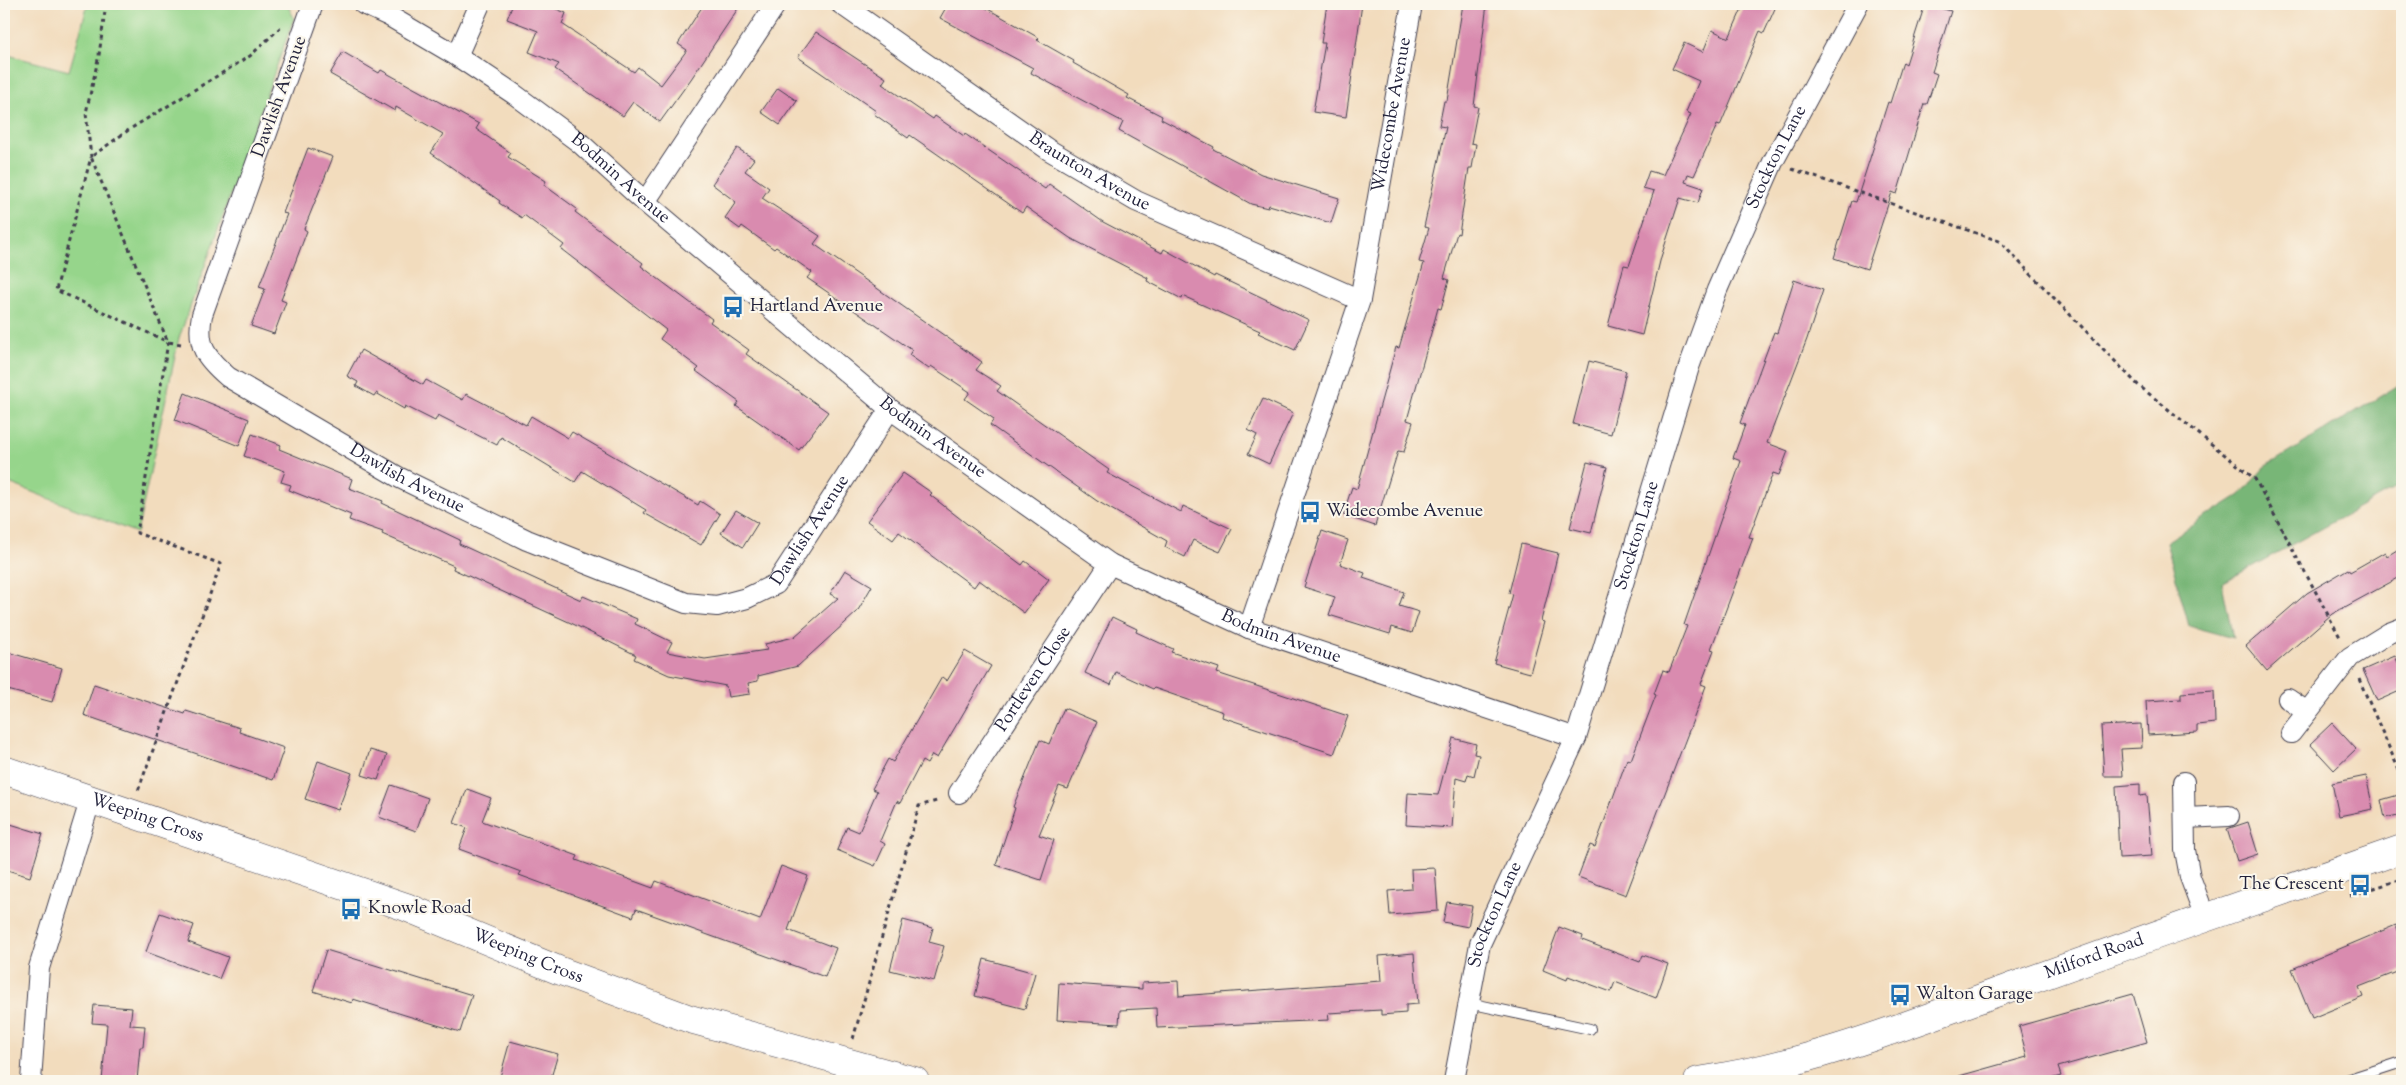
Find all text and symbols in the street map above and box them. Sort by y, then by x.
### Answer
street label: Dawlish Avenue [246,33,314,161]
street label: Widecombe Avenue [1366,35,1419,195]
street label: Stockton Lane [1741,101,1814,214]
street label: Braunton Avenue [1023,126,1154,218]
street label: Bodmin Avenue [565,127,676,231]
bus stop icon: Hartland Avenue [720,294,746,320]
place label: Hartland Avenue [750,294,883,320]
street label: Bodmin Avenue [873,391,991,485]
street label: Dawlish Avenue [344,438,469,520]
street label: Dawlish Avenue [765,470,856,591]
street label: Stockton Lane [1609,478,1666,594]
bus stop icon: Widecombe Avenue [1297,499,1323,525]
place label: Widecombe Avenue [1326,499,1483,525]
street label: Bodmin Avenue [1216,604,1344,671]
street label: Portleven Close [990,622,1078,737]
street label: Weeping Cross [87,787,207,850]
street label: Stockton Lane [1463,858,1529,970]
place label: The Crescent [2239,872,2344,898]
bus stop icon: The Crescent [2347,872,2373,898]
bus stop icon: Knowle Road [338,896,364,922]
place label: Knowle Road [368,896,472,922]
street label: Weeping Cross [468,923,587,991]
street label: Milford Road [2041,927,2148,987]
bus stop icon: Walton Garage [1887,982,1913,1008]
place label: Walton Garage [1916,982,2033,1008]

